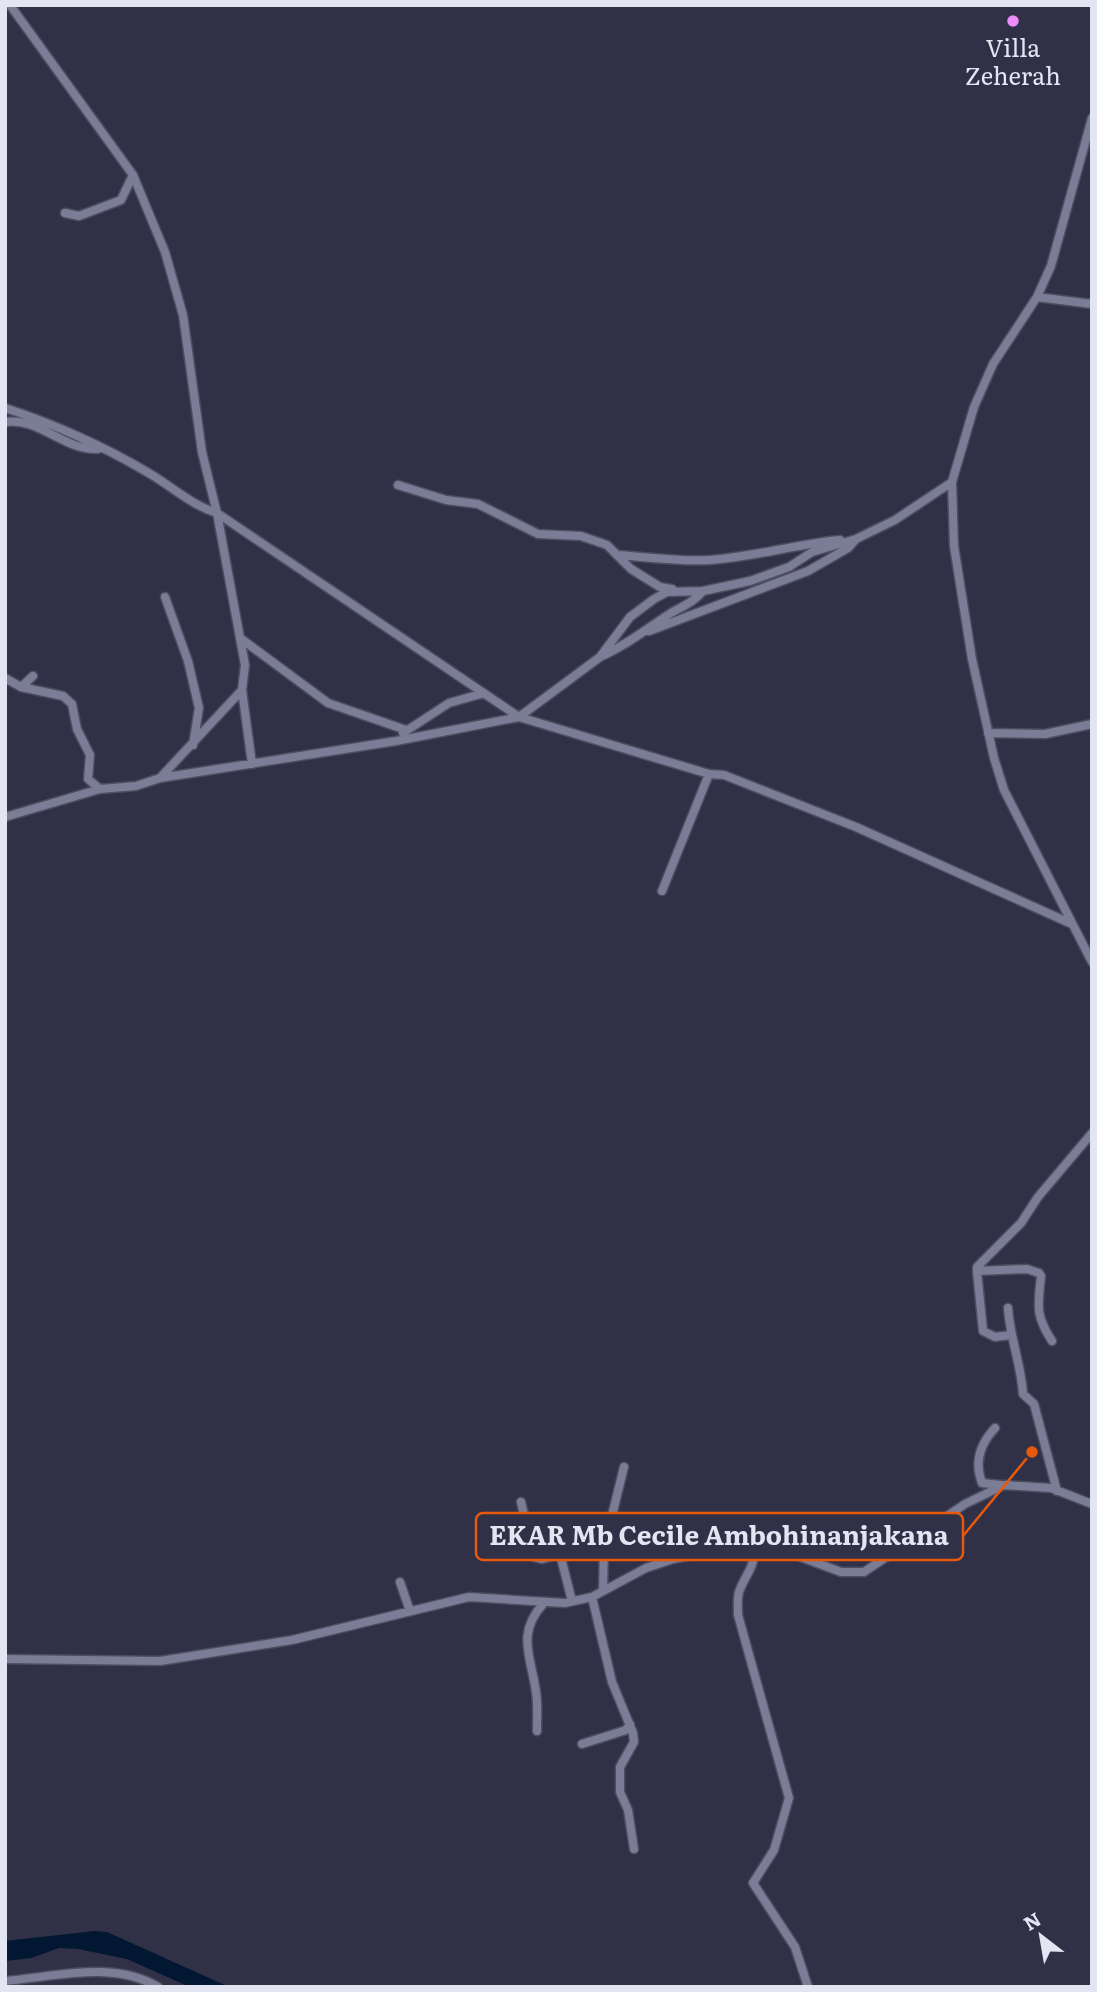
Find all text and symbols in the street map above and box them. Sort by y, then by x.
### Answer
marker: Villa Zeherah [1005,13,1021,29]
place label: Villa Zeherah [965,29,1061,92]
callout: EKAR Mb Cecile Ambohinanjakana [476,1513,963,1560]
text: EKAR Mb Cecile Ambohinanjakana [489,1514,949,1553]
north arrow [1006,1901,1076,1971]
text: N [1018,1904,1046,1937]

